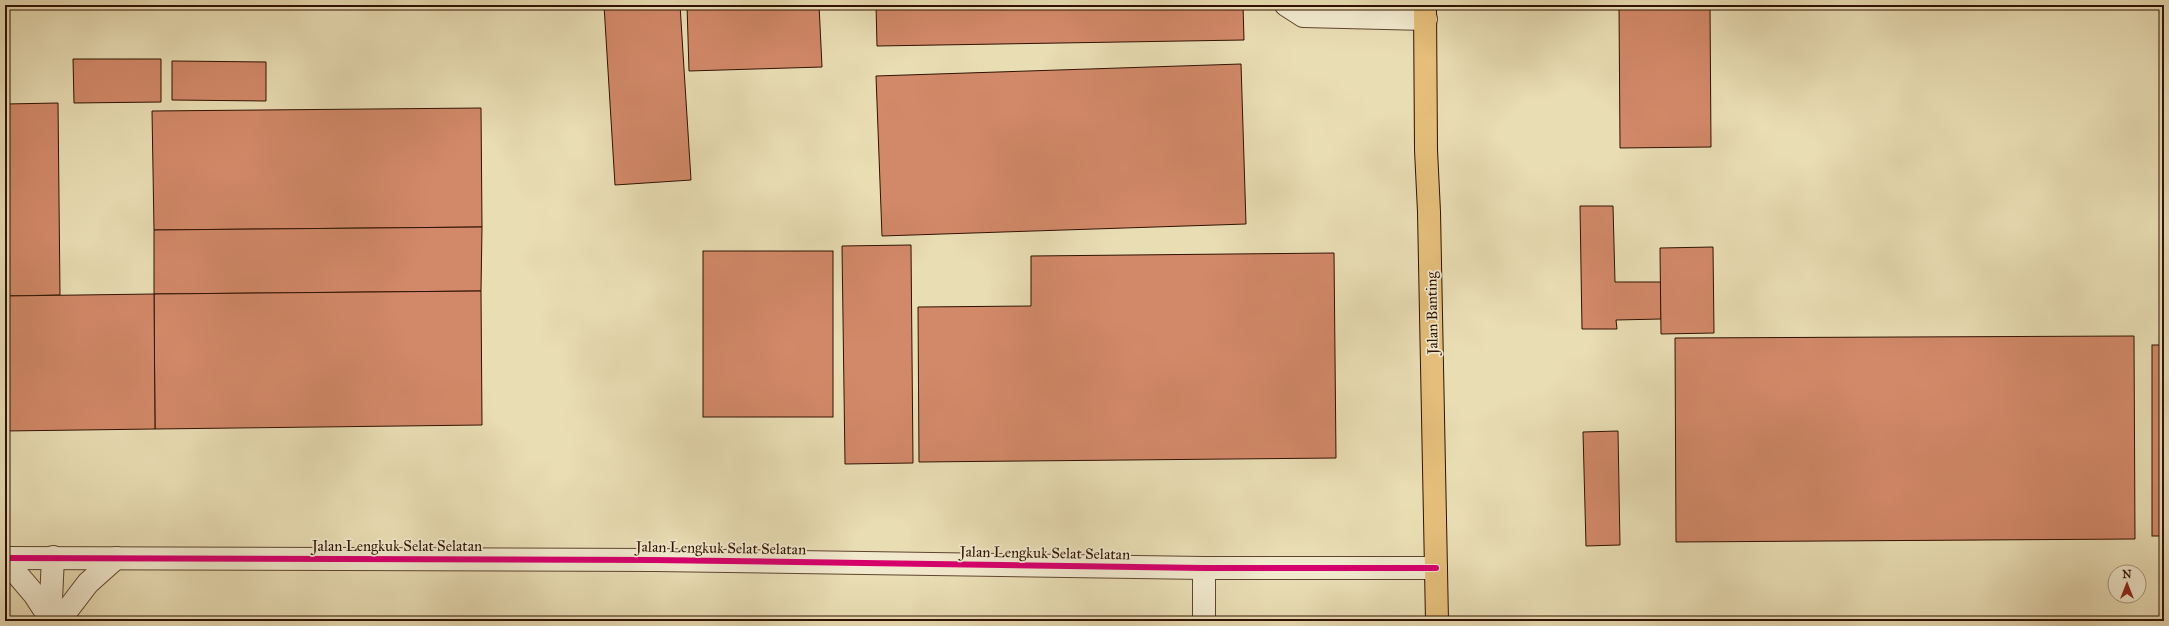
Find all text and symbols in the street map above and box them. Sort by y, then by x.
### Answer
street label: Jalan Banting [1422,271,1443,356]
street label: Jalan Lengkuk Selat Selatan [310,537,482,556]
street label: Jalan Lengkuk Selat Selatan [634,537,806,559]
street label: Jalan Lengkuk Selat Selatan [958,542,1130,564]
north arrow [2107,564,2147,604]
text: N [2122,568,2132,581]

